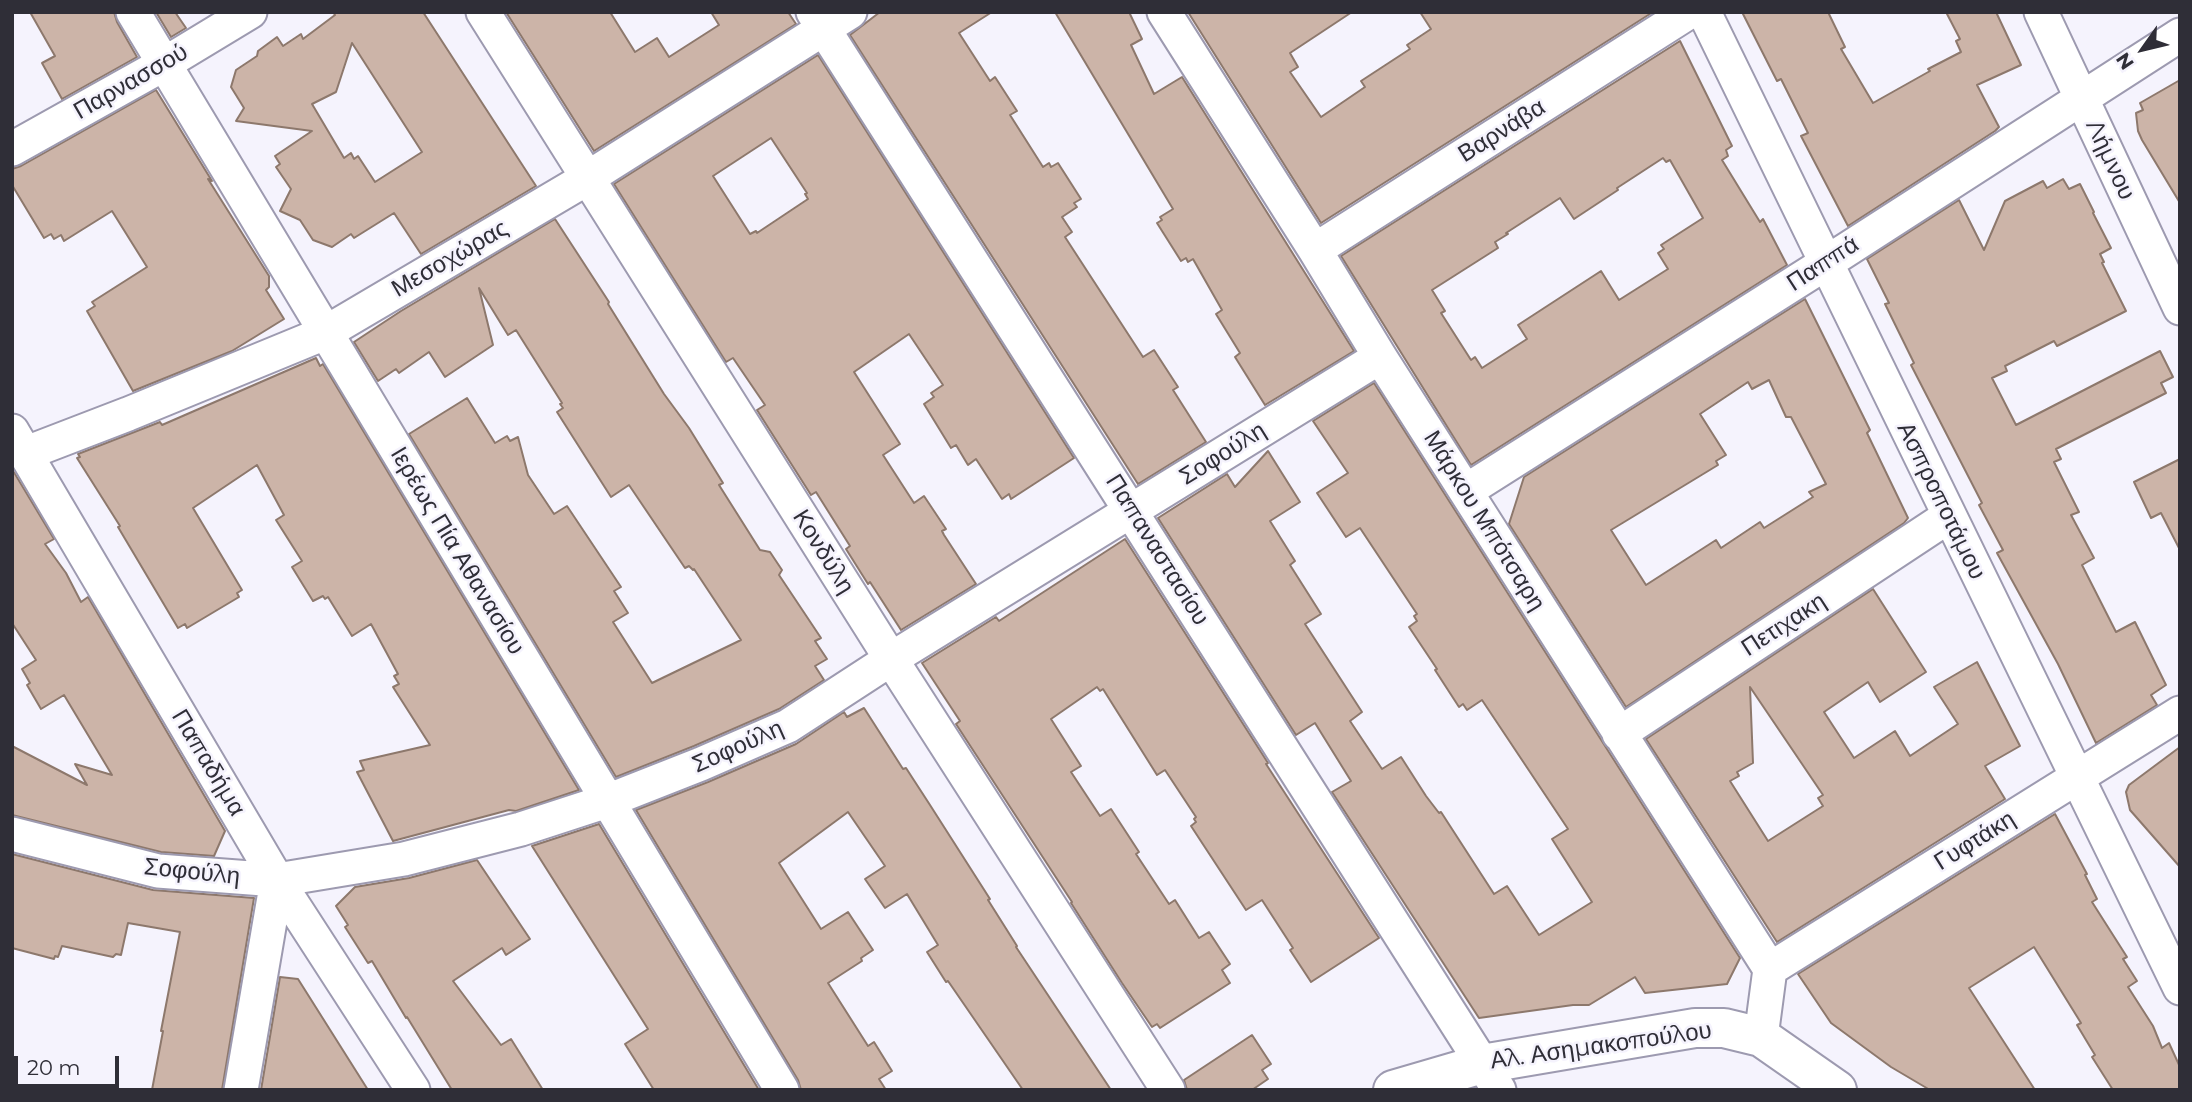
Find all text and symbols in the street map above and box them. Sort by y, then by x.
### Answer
north arrow [2108,14,2178,84]
street label: Παρνασσού [69,38,193,126]
text: N [2111,48,2139,74]
street label: Βαρνάβα [1453,93,1551,169]
street label: Λήμνου [2079,115,2141,205]
street label: Μεσοχώρας [387,214,513,304]
street label: Παππά [1782,230,1864,298]
street label: Σοφούλη [1174,416,1272,492]
street label: Ασπροποτάμου [1891,418,1991,584]
street label: Μάρκου Μπότσαρη [1417,426,1551,616]
street label: Ιερέως Πία Αθανασίου [384,442,530,660]
street label: Παπαναστασίου [1099,469,1215,631]
street label: Κονδύλη [786,505,860,599]
street label: Πετιχακη [1736,587,1832,663]
street label: Παπαδήμα [165,704,251,822]
street label: Σοφούλη [688,714,788,780]
street label: Γυφτάκη [1929,805,2021,877]
street label: Σοφούλη [142,853,242,891]
street label: Αλ. Ασημακοπούλου [1489,1016,1713,1076]
scale bar [18,1042,122,1086]
text: 20 m [27,1055,81,1080]

